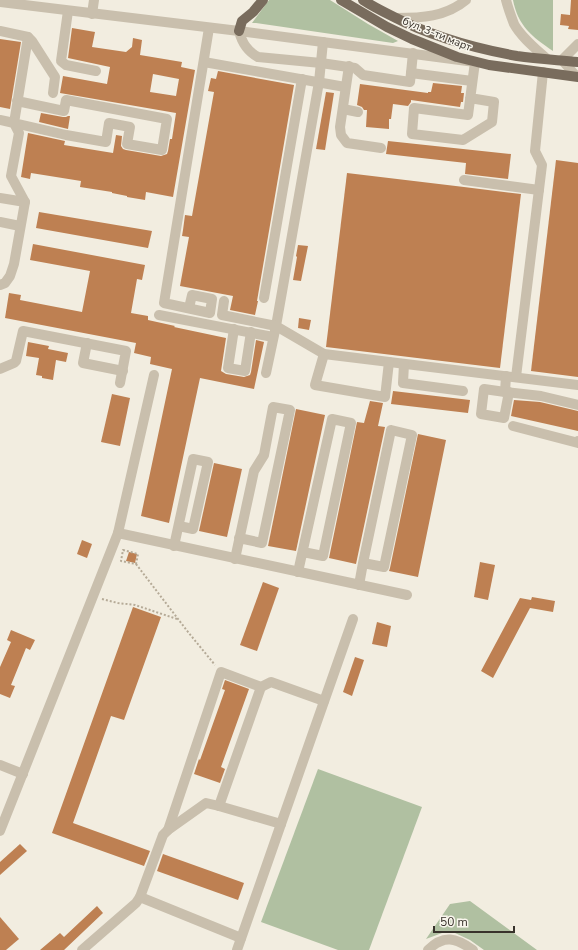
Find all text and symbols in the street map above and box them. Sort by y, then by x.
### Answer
street label: бул. 3-ти март [400,13,474,55]
scale bar [434,908,514,934]
text: 50 m [440,914,468,930]

